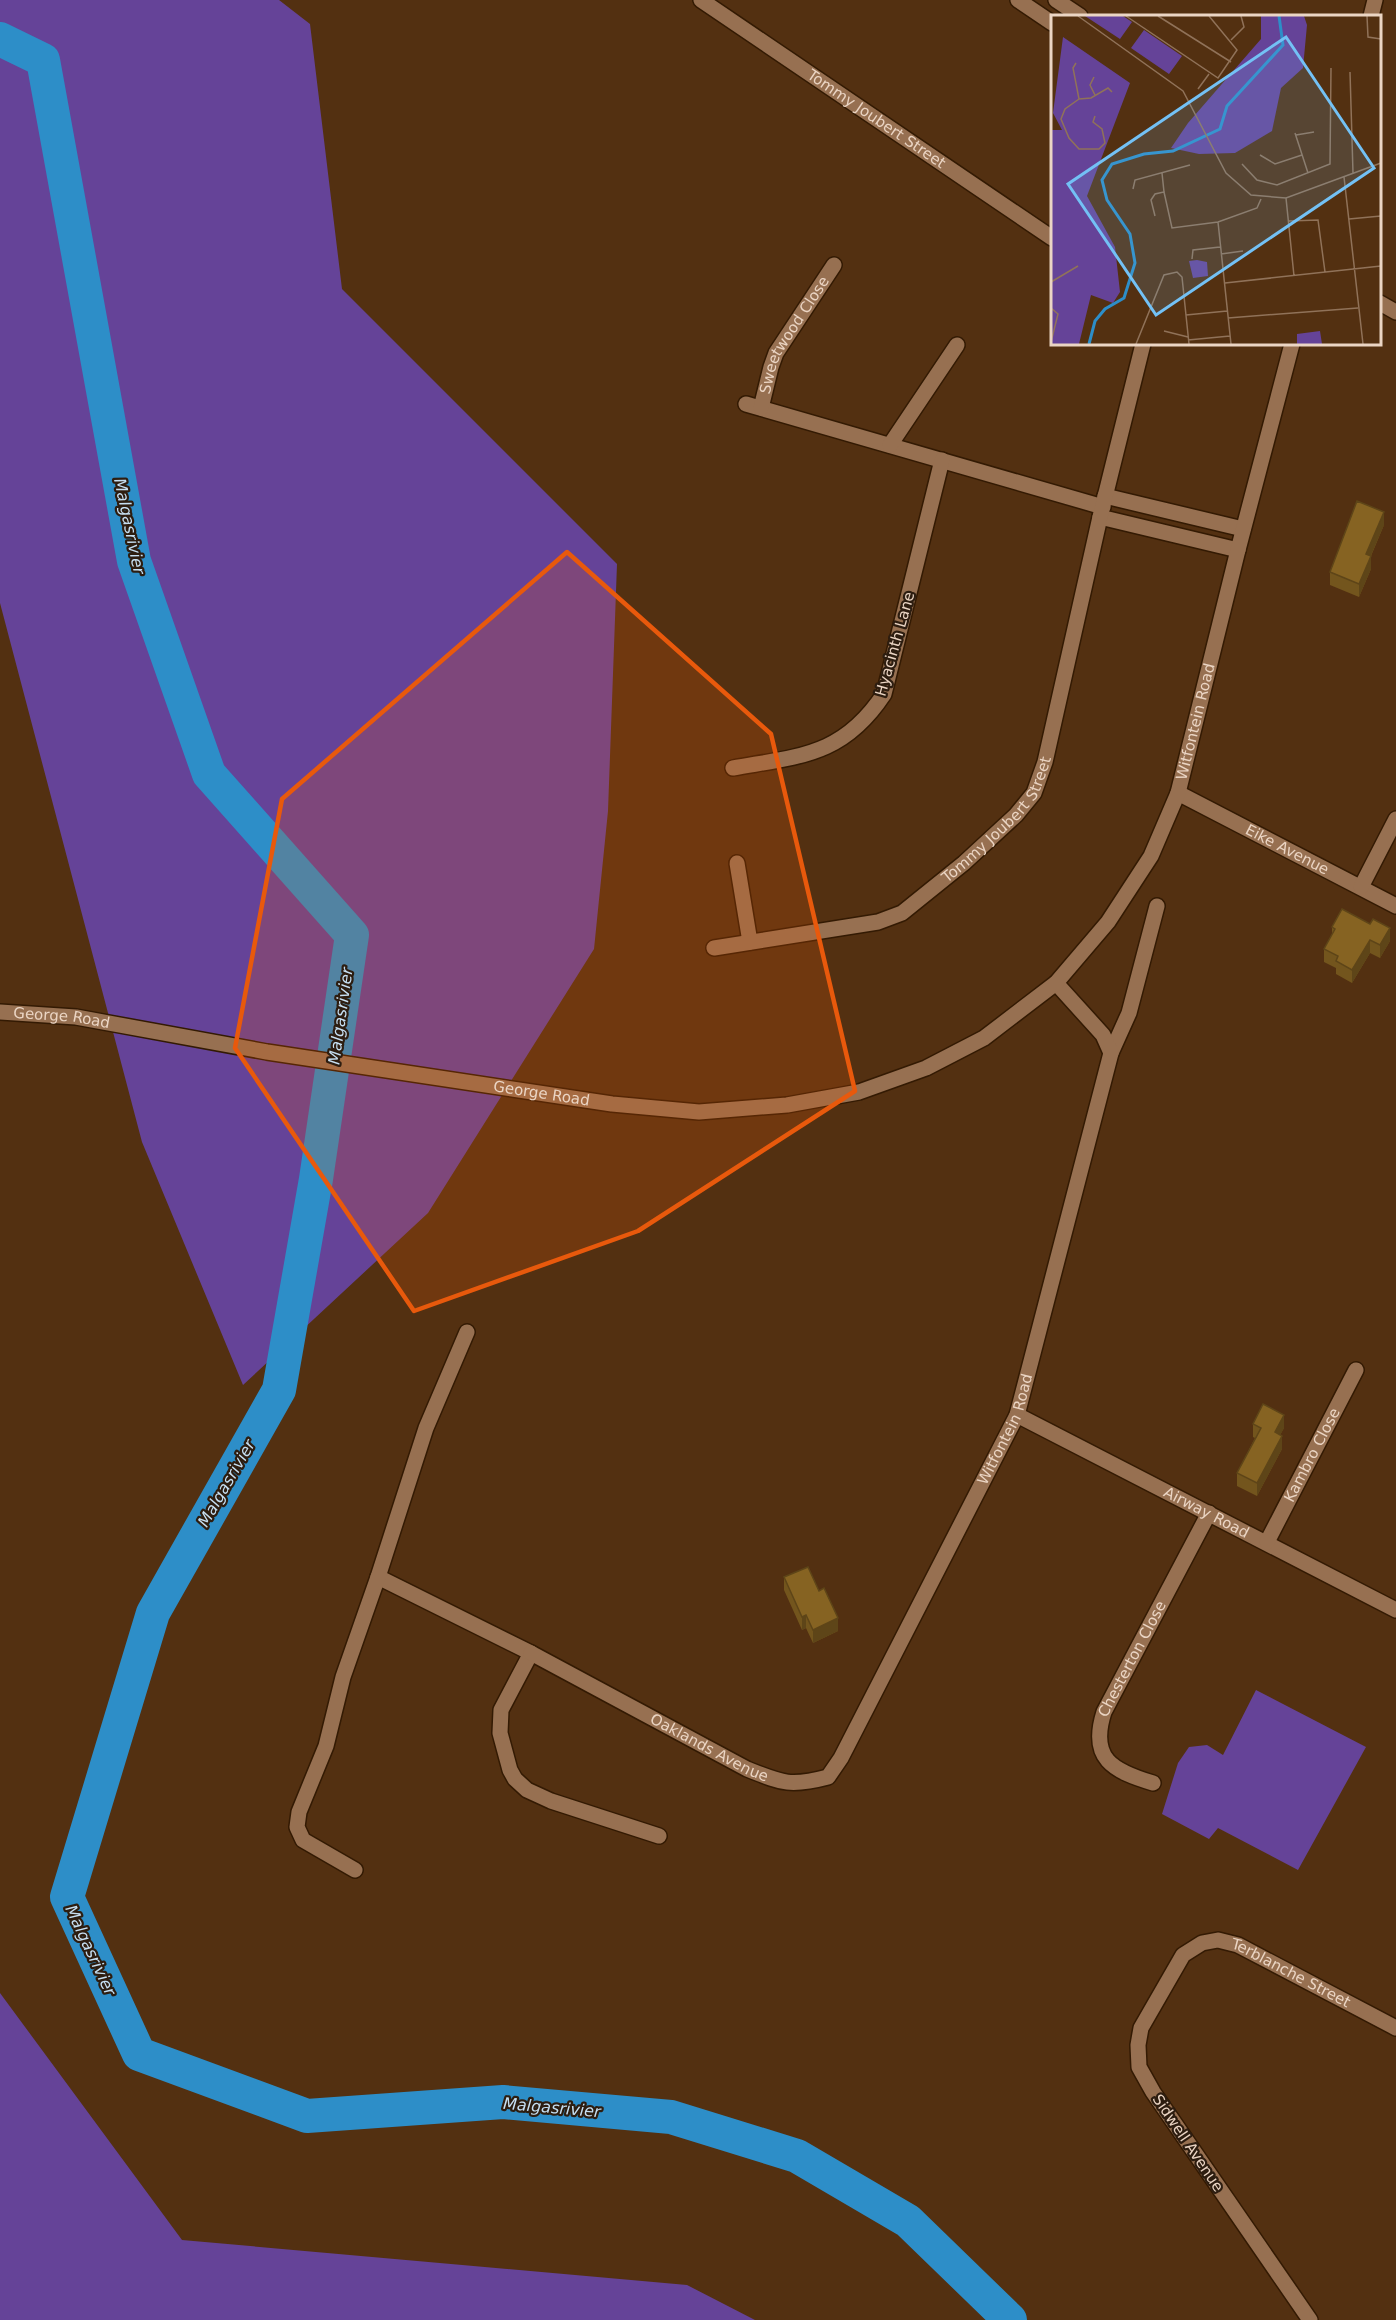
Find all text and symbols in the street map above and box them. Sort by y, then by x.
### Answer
inset map [1051,15,1381,345]
street label: Tommy Joubert Street [803,65,949,172]
street label: Sweetwood Close [756,273,833,396]
water label: Malgasrivier [110,476,149,577]
street label: Hyacinth Lane [872,590,918,698]
street label: Witfontein Road [1172,661,1219,782]
street label: Tommy Joubert Street [937,755,1055,887]
street label: Eike Avenue [1242,821,1332,879]
water label: Malgasrivier [324,965,357,1066]
street label: George Road [13,1004,111,1032]
street label: George Road [492,1077,591,1110]
street label: Witfontein Road [974,1372,1036,1488]
street label: Kambro Close [1280,1405,1344,1505]
water label: Malgasrivier [194,1435,260,1530]
street label: Airway Road [1161,1483,1252,1542]
street label: Chesterton Close [1094,1598,1170,1720]
street label: Oaklands Avenue [647,1710,771,1786]
water label: Malgasrivier [61,1902,120,2000]
street label: Terblanche Street [1229,1935,1353,2011]
street label: Sidwell Avenue [1149,2091,1227,2195]
water label: Malgasrivier [502,2094,603,2121]

